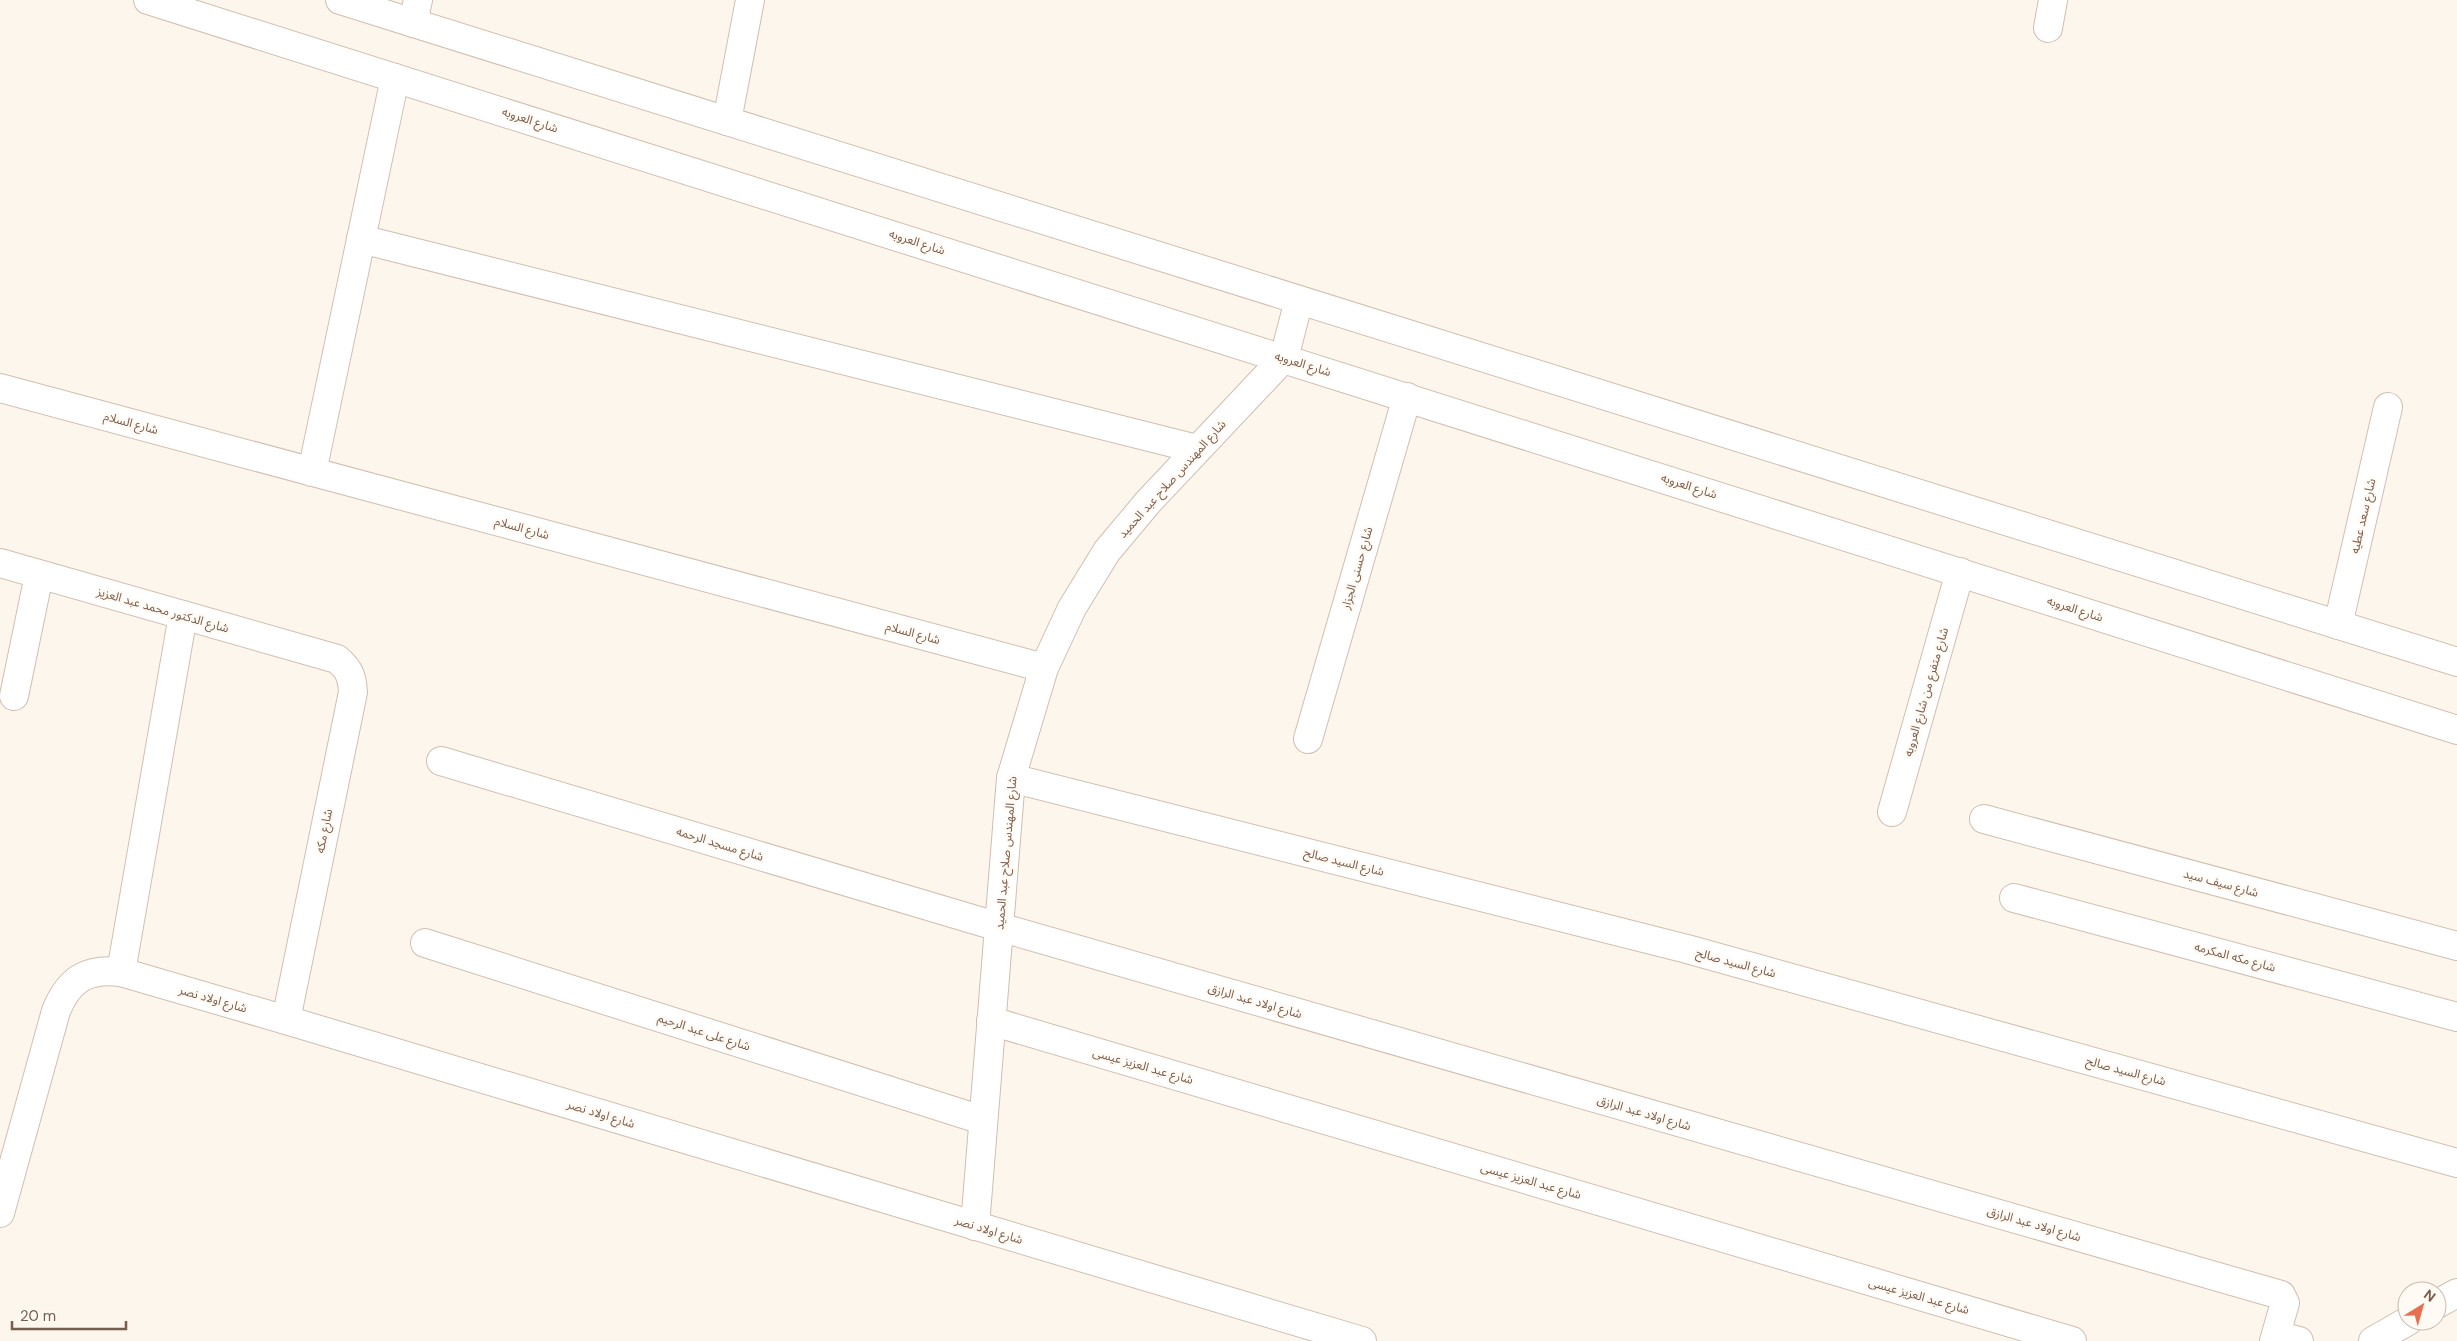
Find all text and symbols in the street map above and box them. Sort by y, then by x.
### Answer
street label: شارع العروبه [500,103,560,138]
street label: شارع العروبه [887,225,947,260]
street label: شارع العروبه [1273,348,1333,381]
street label: شارع السلام [102,408,160,439]
street label: شارع المهندس صلاح عبد الحميد [1115,416,1230,542]
street label: شارع العروبه [1659,469,1719,504]
street label: شارع سعد عطيه [2347,477,2380,555]
street label: شارع السلام [493,513,551,544]
street label: شارع حسنى الجزار [1337,525,1377,612]
street label: شارع الدكتور محمد عبد العزيز [94,583,231,638]
street label: شارع العروبه [2045,592,2105,627]
street label: شارع السلام [884,618,942,649]
street label: شارع متفرع من شارع العروبه [1900,626,1953,759]
street label: شارع المهندس صلاح عبد الحميد [991,776,1022,930]
street label: شارع مكه [312,807,337,855]
street label: شارع مسجد الرحمه [674,823,766,866]
street label: شارع السيد صالح [1302,844,1386,881]
street label: شارع سيف سيد [2181,865,2260,902]
street label: شارع مكه المكرمه [2192,938,2277,976]
street label: شارع السيد صالح [1694,945,1778,982]
street label: شارع اولاد عبد الرازق [1206,980,1304,1023]
street label: شارع اولاد نصر [176,981,249,1017]
street label: شارع على عبد الرحيم [655,1009,752,1055]
street label: شارع عبد العزيز عيسى [1091,1044,1195,1089]
street label: شارع السيد صالح [2084,1053,2168,1090]
street label: شارع اولاد عبد الرازق [1595,1092,1693,1135]
street label: شارع اولاد نصر [564,1096,637,1133]
street label: شارع عبد العزيز عيسى [1479,1159,1583,1204]
street label: شارع اولاد عبد الرازق [1985,1203,2083,1246]
street label: شارع اولاد نصر [952,1212,1025,1249]
street label: شارع عبد العزيز عيسى [1867,1274,1971,1319]
north arrow [2397,1281,2447,1331]
text: N [2420,1285,2439,1306]
scale bar [12,1298,126,1330]
text: 20 m [20,1306,56,1326]

